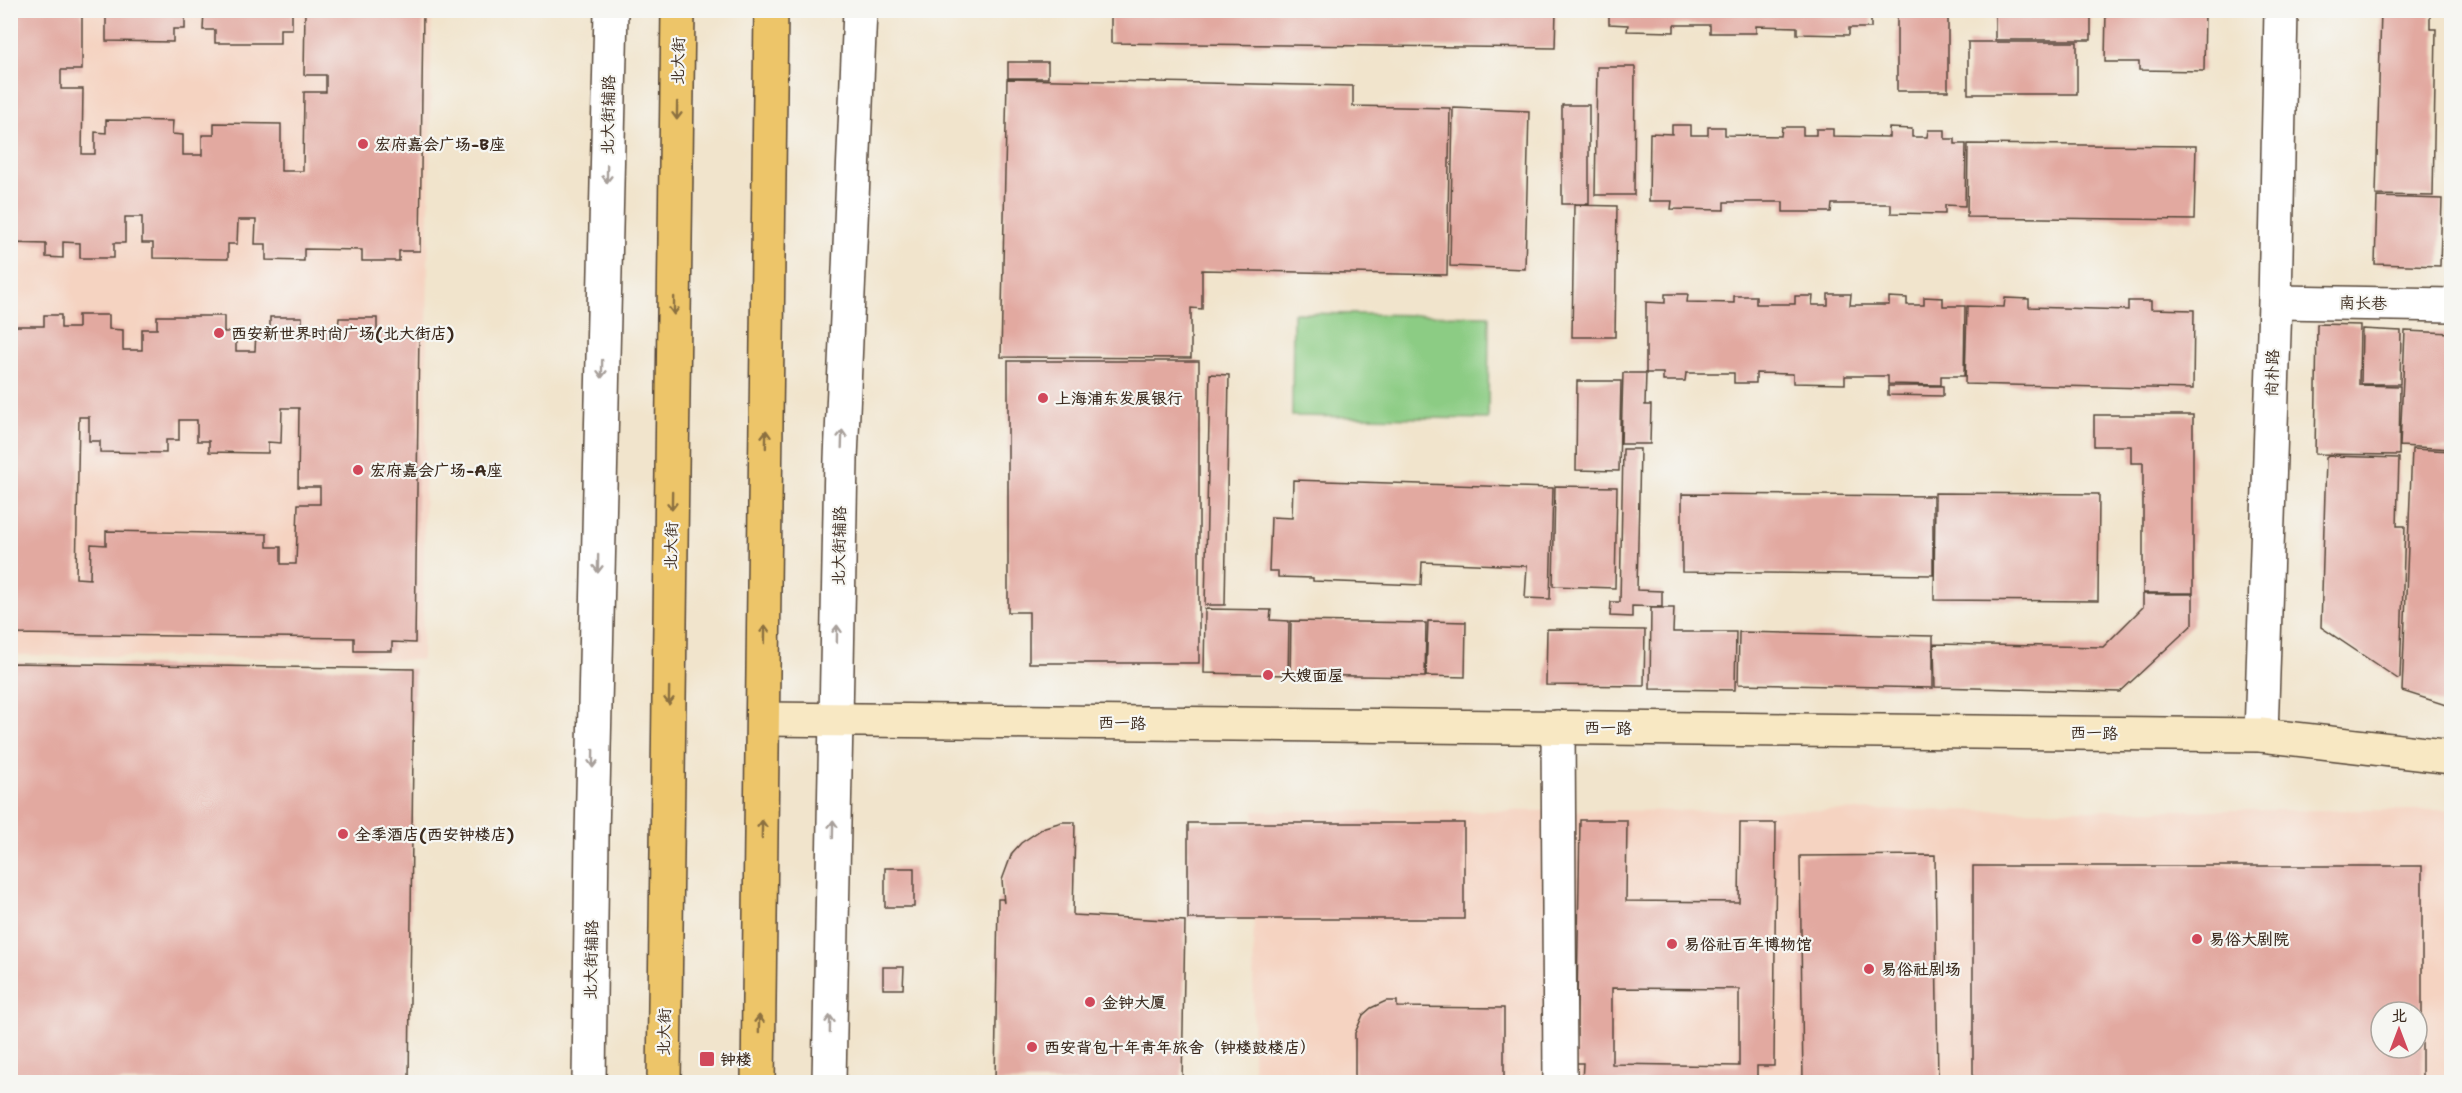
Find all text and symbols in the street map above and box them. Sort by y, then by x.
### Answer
street label: 北大街 [667,37,689,85]
street label: 北大街辅路 [597,75,619,155]
one-way arrow [671,100,683,120]
place label: 宏府嘉会广场-B座 [375,134,505,155]
marker: 宏府嘉会广场-B座 [356,137,370,151]
one-way arrow [601,163,613,183]
street label: 南长巷 [2339,292,2387,314]
one-way arrow [668,295,680,315]
place label: 西安新世界时尚广场(北大街店) [231,323,454,344]
marker: 西安新世界时尚广场(北大街店) [212,326,226,340]
street label: 尚朴路 [2261,349,2283,397]
one-way arrow [597,358,608,378]
place label: 上海浦东发展银行 [1055,388,1183,409]
marker: 上海浦东发展银行 [1036,391,1050,405]
one-way arrow [761,430,772,450]
one-way arrow [837,430,848,450]
place label: 宏府嘉会广场-A座 [370,460,503,481]
marker: 宏府嘉会广场-A座 [351,463,365,477]
one-way arrow [666,490,677,510]
street label: 北大街辅路 [828,506,850,586]
street label: 北大街 [660,522,682,570]
one-way arrow [592,553,604,573]
one-way arrow [759,625,770,645]
one-way arrow [832,625,843,645]
place label: 大嫂面屋 [1280,665,1344,686]
marker: 大嫂面屋 [1261,668,1275,682]
one-way arrow [663,685,675,705]
street label: 西一路 [1098,712,1146,734]
street label: 西一路 [1584,717,1632,739]
street label: 西一路 [2070,722,2118,744]
one-way arrow [588,748,599,768]
one-way arrow [756,820,768,840]
one-way arrow [828,820,839,840]
place label: 全季酒店(西安钟楼店) [355,824,514,845]
marker: 全季酒店(西安钟楼店) [336,827,350,841]
street label: 北大街辅路 [580,920,602,1000]
place label: 易俗大剧院 [2209,929,2289,950]
marker: 易俗大剧院 [2190,932,2204,946]
place label: 易俗社百年博物馆 [1684,934,1812,955]
marker: 易俗社百年博物馆 [1665,937,1679,951]
place label: 易俗社剧场 [1881,959,1961,980]
marker: 易俗社剧场 [1862,962,1876,976]
place label: 金钟大厦 [1102,992,1166,1013]
marker: 金钟大厦 [1083,995,1097,1009]
north arrow [2369,1000,2429,1060]
text: 北 [2391,1005,2407,1026]
street label: 北大街 [653,1008,675,1056]
one-way arrow [753,1015,765,1035]
one-way arrow [824,1015,836,1035]
place label: 西安背包十年青年旅舍（钟楼鼓楼店） [1044,1037,1316,1058]
marker: 西安背包十年青年旅舍（钟楼鼓楼店） [1025,1040,1039,1054]
place label: 钟楼 [720,1049,752,1070]
marker: 钟楼 [698,1050,716,1068]

